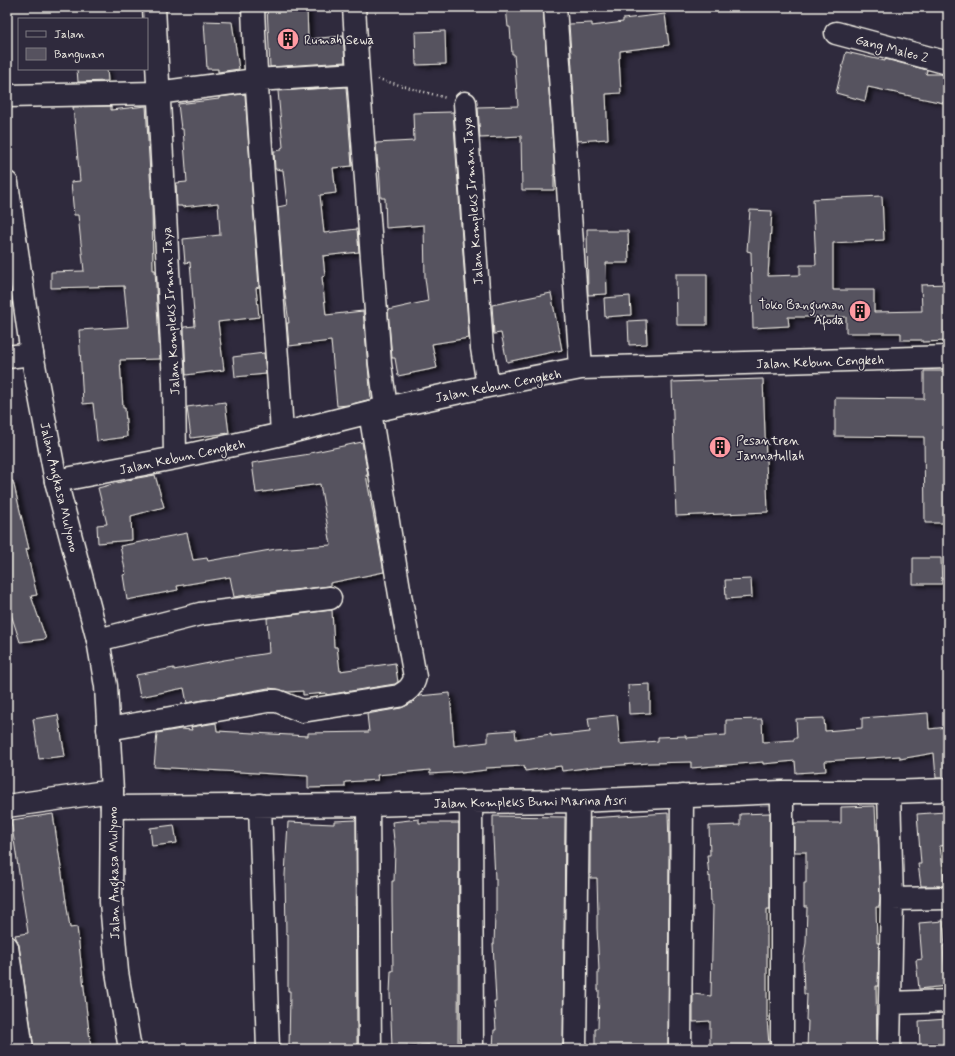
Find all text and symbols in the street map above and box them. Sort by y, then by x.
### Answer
legend [18,18,148,70]
building icon: Rumah Sewa [275,26,301,52]
text: Jalan [54,27,86,43]
place label: Rumah Sewa [304,32,375,49]
street label: Gang Maleo 2 [853,32,930,68]
text: Bangunan [54,47,105,63]
street label: Jalan Kompleks Irman Jaya [459,116,488,286]
street label: Jalan Kompleks Irman Jaya [159,226,184,396]
place label: Toko Bangunan Afoda [759,297,844,331]
building icon: Toko Bangunan Afoda [847,298,873,324]
street label: Jalan Kebun Cengkeh [756,352,885,374]
street label: Jalan Kebun Cengkeh [434,366,563,408]
street label: Jalan Angkasa Mulyono [33,421,82,555]
place label: Pesantren Jannatullah [736,433,804,465]
building icon: Pesantren Jannatullah [707,434,733,460]
street label: Jalan Kebun Cengkeh [118,436,247,480]
street label: Jalan Kompleks Bumi Marina Asri [433,792,627,813]
street label: Jalan Angkasa Mulyono [105,806,126,940]

